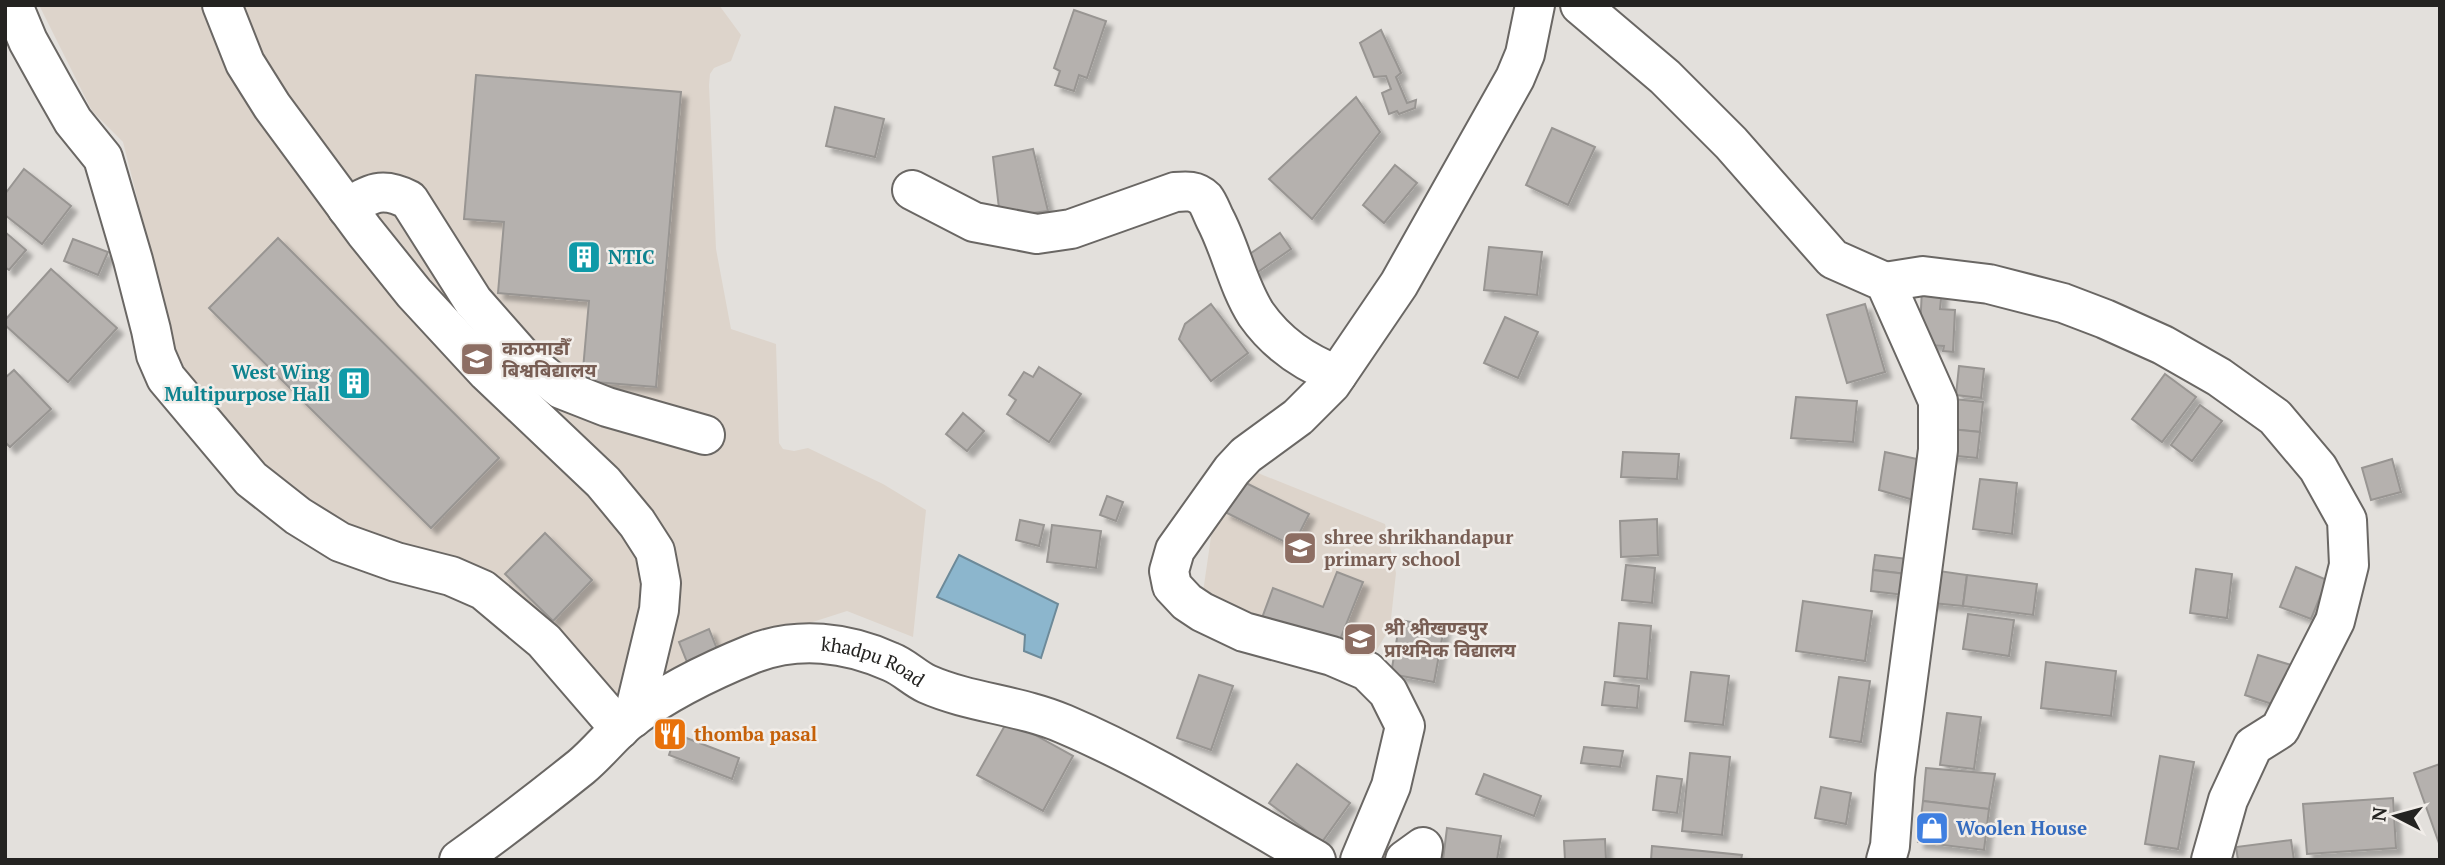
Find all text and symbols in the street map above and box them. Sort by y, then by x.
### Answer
building icon: NTIC [565,238,603,276]
place label: NTIC [608,244,655,269]
place label: काठमाडौँ बिश्वबिद्यालय [502,335,597,382]
school or university icon: काठमाडौँ बिश्वबिद्यालय [458,340,496,378]
place label: West Wing Multipurpose Hall [164,359,331,406]
building icon: West Wing Multipurpose Hall [335,364,373,402]
place label: shree shrikhandapur primary school [1324,524,1514,571]
school or university icon: shree shrikhandapur primary school [1281,529,1319,567]
place label: श्री श्रीखण्डपुर प्राथमिक विद्यालय [1384,615,1517,662]
school or university icon: श्री श्रीखण्डपुर प्राथमिक विद्यालय [1341,620,1379,658]
street label: khadpu Road [820,631,930,692]
restaurant icon: thomba pasal [651,715,689,753]
place label: thomba pasal [694,721,817,746]
north arrow [2361,781,2431,851]
text: N [2365,805,2392,823]
shop icon: Woolen House [1913,809,1951,847]
place label: Woolen House [1956,815,2087,840]

